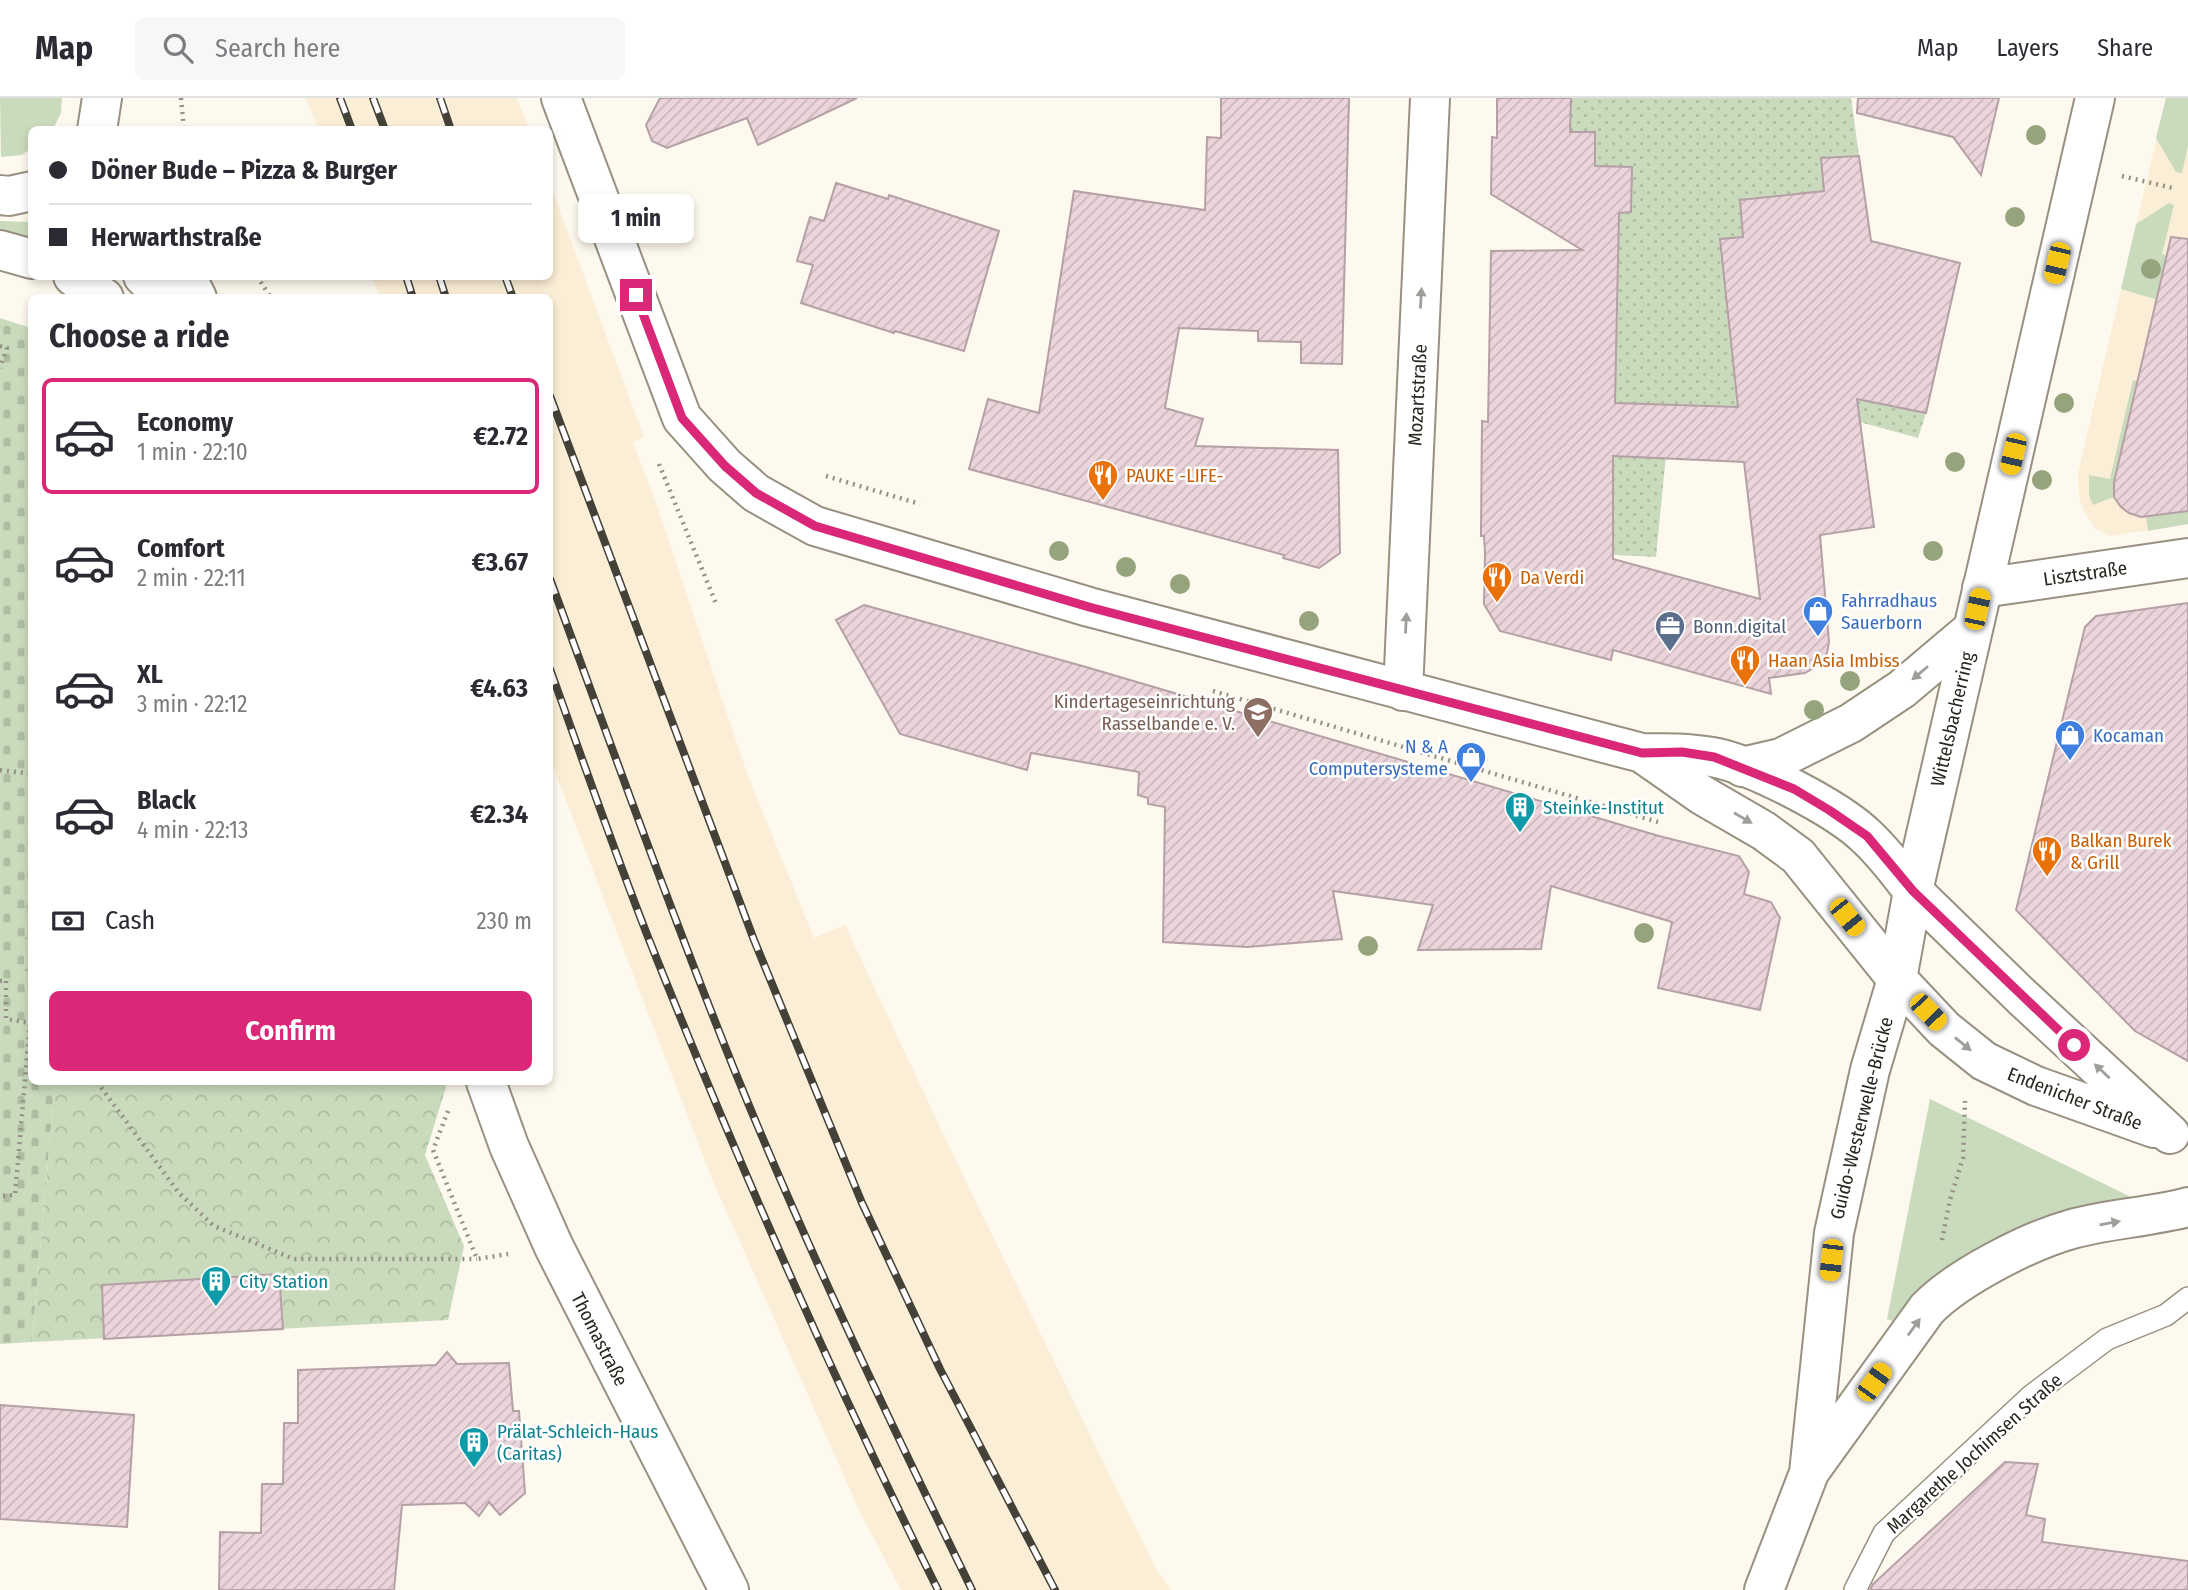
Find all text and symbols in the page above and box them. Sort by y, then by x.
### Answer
search box [135,17,625,80]
text: Map [35,28,93,68]
icon: search [159,29,197,67]
text: Search here [215,33,340,64]
text: Map [1917,34,1959,62]
text: Layers [1997,34,2059,62]
text: Share [2097,34,2153,62]
text: Döner Bude – Pizza & Burger [91,155,397,186]
callout: 1 min [578,194,694,242]
text: 1 min [611,204,661,232]
text: Herwarthstraße [91,222,262,253]
car [2043,240,2072,286]
route end [620,279,652,311]
one-way arrow [1415,287,1426,309]
text: Choose a ride [49,317,230,355]
street label: Mozartstraße [1403,343,1432,447]
icon: car [53,405,116,468]
text: Economy [137,407,233,438]
text: €2.72 [473,421,528,452]
car [1999,431,2028,477]
text: 1 min · 22:10 [137,438,248,466]
restaurant icon: PAUKE -LIFE- [1086,458,1120,502]
place label: PAUKE -LIFE- [1126,464,1223,487]
icon: car [53,531,116,594]
text: Comfort [137,533,225,564]
text: €3.67 [472,547,528,578]
street label: Lisztstraße [2042,556,2128,591]
restaurant icon: Da Verdi [1480,560,1514,604]
text: 2 min · 22:11 [137,564,246,592]
place label: Da Verdi [1520,566,1584,589]
car [1963,586,1992,632]
place label: Fahrradhaus Sauerborn [1841,589,1937,634]
shop icon: Fahrradhaus Sauerborn [1801,594,1835,638]
office icon: Bonn.digital [1653,609,1687,653]
one-way arrow [1401,612,1412,634]
place label: Bonn.digital [1693,615,1786,638]
restaurant icon: Haan Asia Imbiss [1728,643,1762,687]
place label: Haan Asia Imbiss [1768,649,1900,672]
street label: Wittelsbacherring [1926,649,1979,789]
icon: car [53,657,116,720]
text: XL [137,659,163,690]
one-way arrow [1912,665,1929,680]
text: €4.63 [470,673,528,704]
text: 3 min · 22:12 [137,690,247,718]
place label: Kindertageseinrichtung Rasselbande e. V. [1054,690,1235,735]
school or university icon: Kindertageseinrichtung Rasselbande e. V. [1241,695,1275,739]
shop icon: Kocaman [2053,718,2087,762]
place label: Kocaman [2093,724,2164,747]
place label: N & A Computersysteme [1309,735,1448,780]
shop icon: N & A Computersysteme [1454,740,1488,784]
icon: car [53,783,116,846]
text: Black [137,785,196,816]
building icon: Steinke-Institut [1503,790,1537,834]
place label: Steinke-Institut [1543,796,1665,819]
text: €2.34 [470,799,528,830]
one-way arrow [1733,812,1753,824]
text: 4 min · 22:13 [137,816,248,844]
place label: Balkan Burek & Grill [2070,829,2172,874]
restaurant icon: Balkan Burek & Grill [2030,834,2064,878]
car [1826,894,1869,940]
icon: cash [49,902,87,940]
text: Cash [105,905,155,936]
text: 230 m [476,907,532,935]
car [1906,990,1951,1034]
button: Confirm [49,991,532,1071]
street label: Guido-Westerwelle-Brücke [1825,1015,1898,1222]
route start [2058,1029,2090,1061]
one-way arrow [1953,1036,1971,1051]
street label: Endenicher Straße [2004,1062,2145,1135]
one-way arrow [2093,1063,2111,1079]
one-way arrow [2099,1217,2121,1228]
car [1819,1238,1844,1282]
building icon: City Station [199,1264,233,1308]
place label: City Station [239,1270,328,1293]
street label: Thomastraße [566,1289,633,1390]
one-way arrow [1907,1318,1921,1336]
car [1854,1359,1895,1405]
street label: Margarethe Jochimsen Straße [1882,1369,2067,1538]
place label: Prälat-Schleich-Haus (Caritas) [497,1420,658,1465]
building icon: Prälat-Schleich-Haus (Caritas) [457,1425,491,1469]

